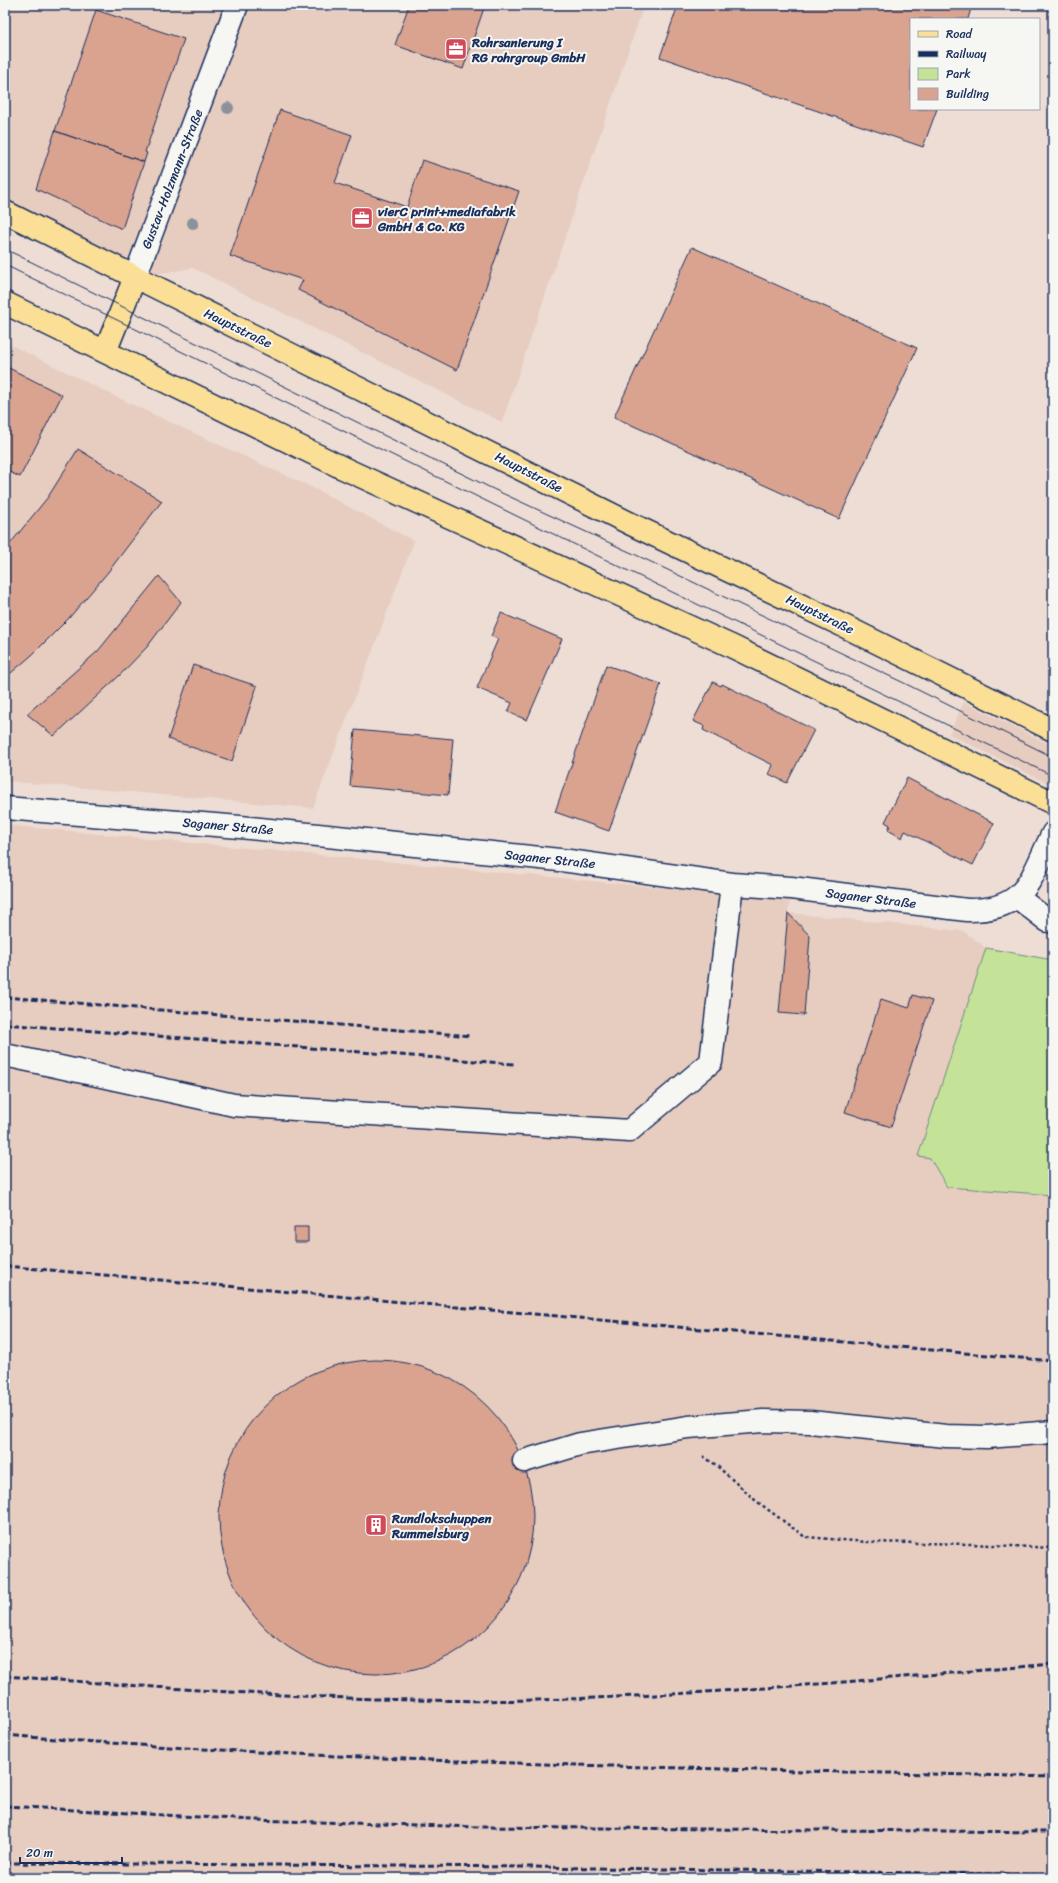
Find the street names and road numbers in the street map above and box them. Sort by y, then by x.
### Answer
street label: Gustav-Holzmann-Straße [135,105,209,252]
street label: Hauptstraße [200,301,276,355]
street label: Hauptstraße [491,445,567,499]
street label: Hauptstraße [782,587,858,641]
street label: Saganer Straße [182,811,275,841]
street label: Saganer Straße [503,843,597,875]
street label: Saganer Straße [824,881,918,915]

